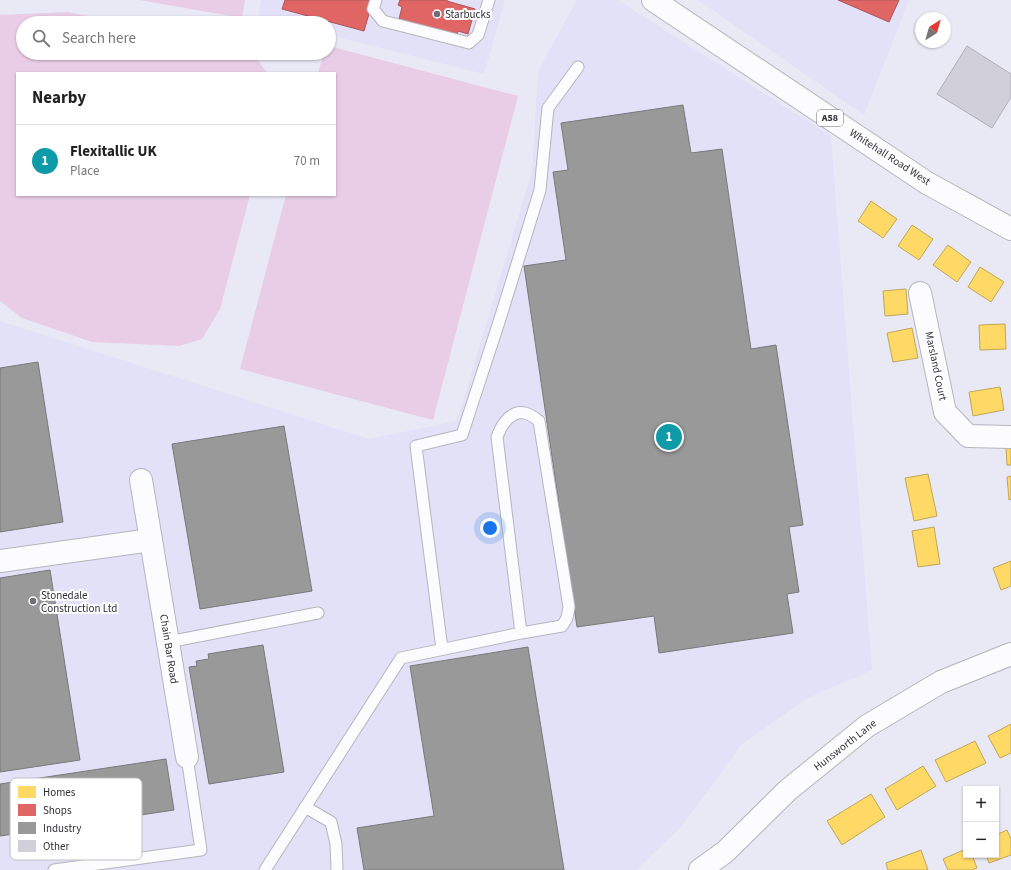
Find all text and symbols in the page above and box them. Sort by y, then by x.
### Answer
place label: Starbucks [445,7,491,22]
marker: Starbucks [432,9,442,19]
north arrow [915,12,951,48]
search box [16,16,336,60]
icon: search [30,27,52,49]
text: Search here [62,28,136,49]
text: Nearby [32,86,86,110]
road number: A58 [817,110,843,126]
street label: Whitehall Road West [847,125,934,189]
text: Flexitallic UK [70,141,157,162]
text: 1 [42,152,48,170]
text: 70 m [294,152,320,170]
text: Place [70,162,99,180]
street label: Marsland Court [921,330,951,402]
pin: 1 [656,422,682,452]
your location [480,518,500,538]
place label: Stonedale Construction Ltd [41,588,117,616]
marker: Stonedale Construction Ltd [28,596,38,606]
street label: Chain Bar Road [156,613,182,685]
street label: Hunsworth Lane [811,715,880,774]
legend [10,778,142,860]
text: Homes [43,785,76,800]
map controls [963,786,999,858]
button: + [963,786,999,822]
text: Shops [43,803,72,818]
text: Industry [43,821,81,836]
button: − [963,822,999,858]
text: Other [43,839,69,854]

